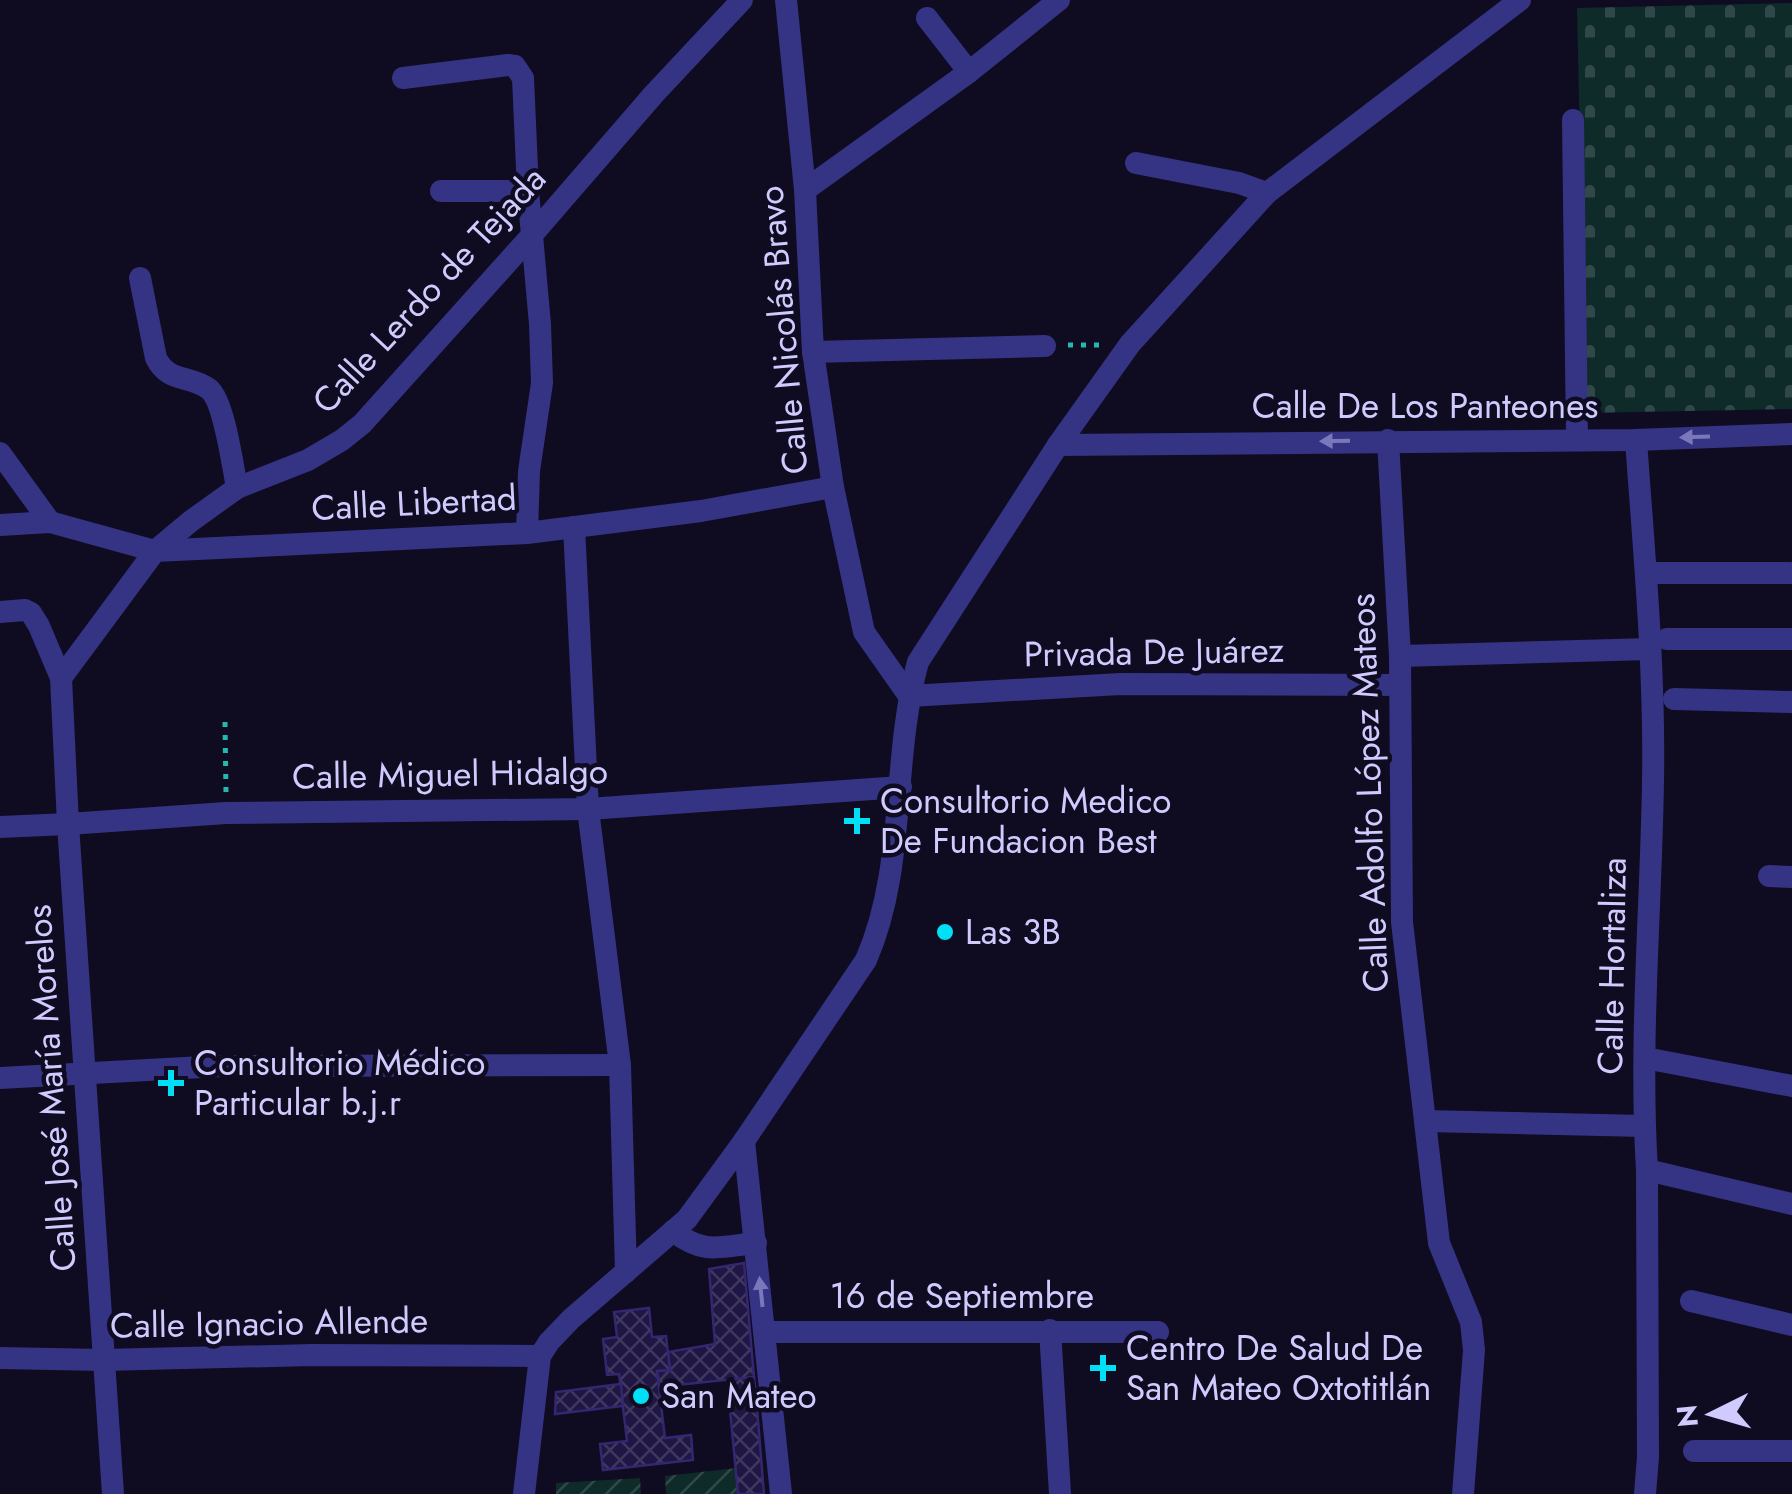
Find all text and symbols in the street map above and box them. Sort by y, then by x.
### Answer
street label: Calle Lerdo de Tejada [301,155,557,425]
street label: Calle Nicolás Bravo [745,184,821,476]
street label: Calle De Los Panteones [1252,381,1598,431]
one-way arrow [1678,430,1710,446]
one-way arrow [1318,433,1350,449]
street label: Calle Libertad [310,473,518,533]
street label: Calle Adolfo López Mateos [1337,593,1401,993]
street label: Privada De Juárez [1023,625,1285,679]
street label: Calle Miguel Hidalgo [292,746,608,802]
place label: Consultorio Medico De Fundacion Best [880,776,1171,866]
marker: Consultorio Medico De Fundacion Best [844,808,870,834]
street label: Calle Hortaliza [1585,857,1639,1075]
street label: Calle José María Morelos [13,903,89,1273]
place label: Las 3B [965,907,1061,957]
marker: Las 3B [934,921,956,943]
place label: Consultorio Médico Particular b.j.r [194,1038,485,1128]
marker: Consultorio Médico Particular b.j.r [158,1070,184,1096]
street label: 16 de Septiembre [830,1271,1094,1321]
one-way arrow [753,1276,769,1308]
street label: Calle Ignacio Allende [109,1295,429,1351]
place label: Centro De Salud De San Mateo Oxtotitlán [1126,1323,1431,1413]
marker: Centro De Salud De San Mateo Oxtotitlán [1090,1355,1116,1381]
north arrow [1662,1364,1762,1464]
place label: San Mateo [661,1371,817,1421]
marker: San Mateo [630,1385,652,1407]
text: N [1666,1403,1709,1429]

